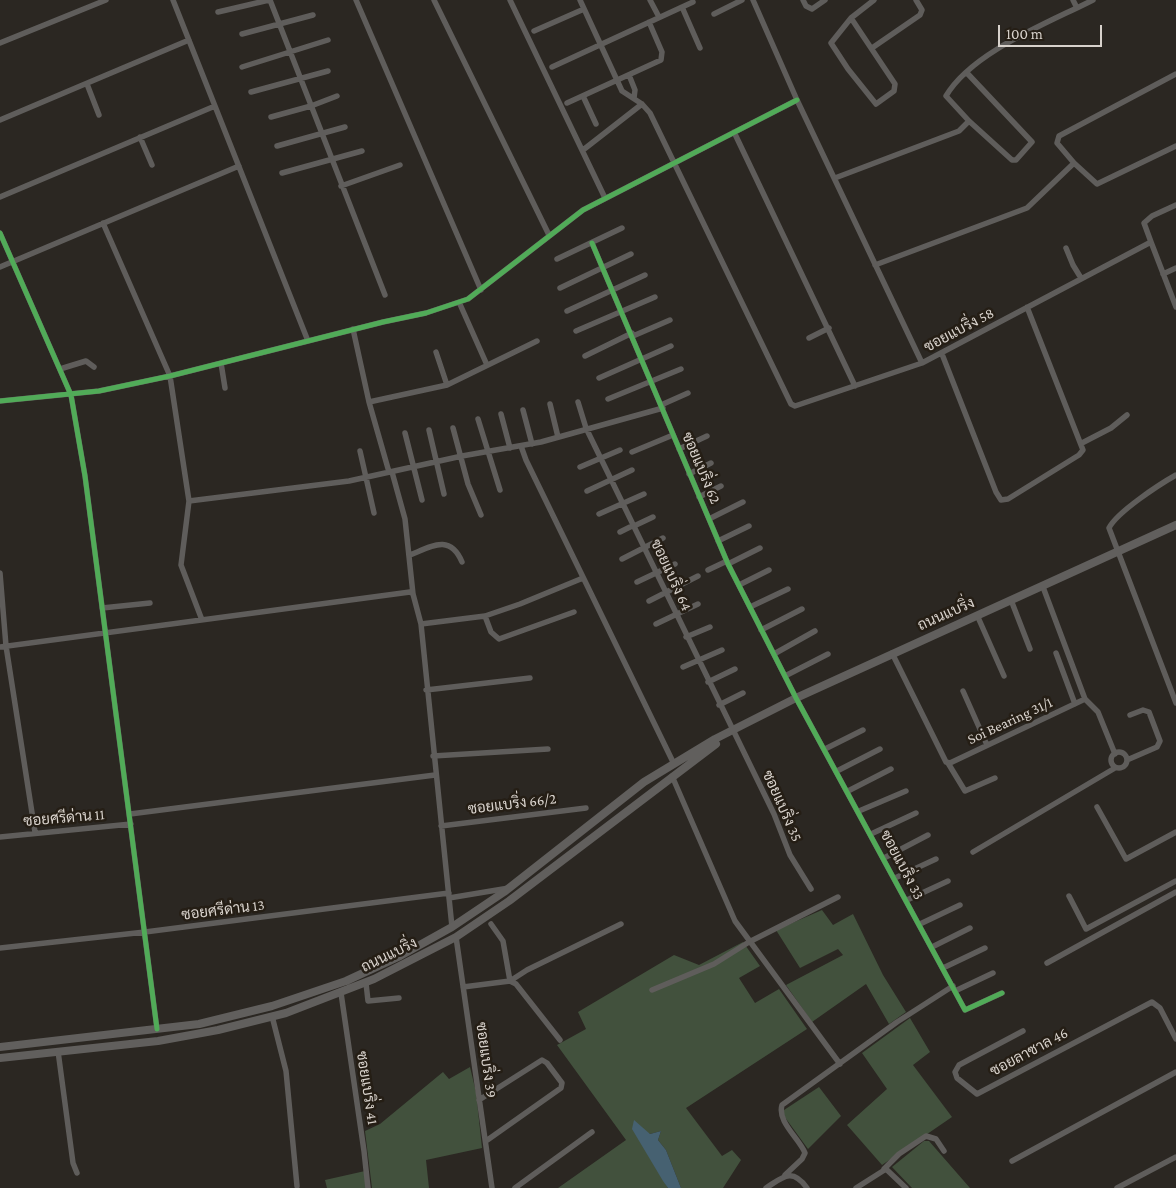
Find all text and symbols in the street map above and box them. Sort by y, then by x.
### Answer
scale bar [1001,15,1105,47]
text: 100 m [1006,26,1043,42]
street label: ซอยแบริ่ง 58 [921,304,997,356]
street label: ซอยแบริ่ง 62 [678,429,724,507]
street label: ซอยแบริ่ง 64 [647,536,695,614]
street label: ถนนแบริ่ง [915,594,977,634]
street label: Soi Bearing 31/1 [965,693,1055,749]
street label: ซอยแบริ่ง 35 [758,768,806,844]
street label: ซอยแบริ่ง 66/2 [467,790,557,818]
street label: ซอยศรีด่าน 11 [23,805,105,831]
street label: ซอยแบริ่ง 33 [876,827,928,903]
street label: ซอยศรีด่าน 13 [180,896,266,924]
street label: ถนนแบริ่ง [358,934,420,976]
street label: ซอยแบริ่ง 39 [472,1021,500,1099]
street label: ซอยลาซาล 46 [987,1024,1071,1080]
street label: ซอยแบริ่ง 41 [352,1050,382,1126]

